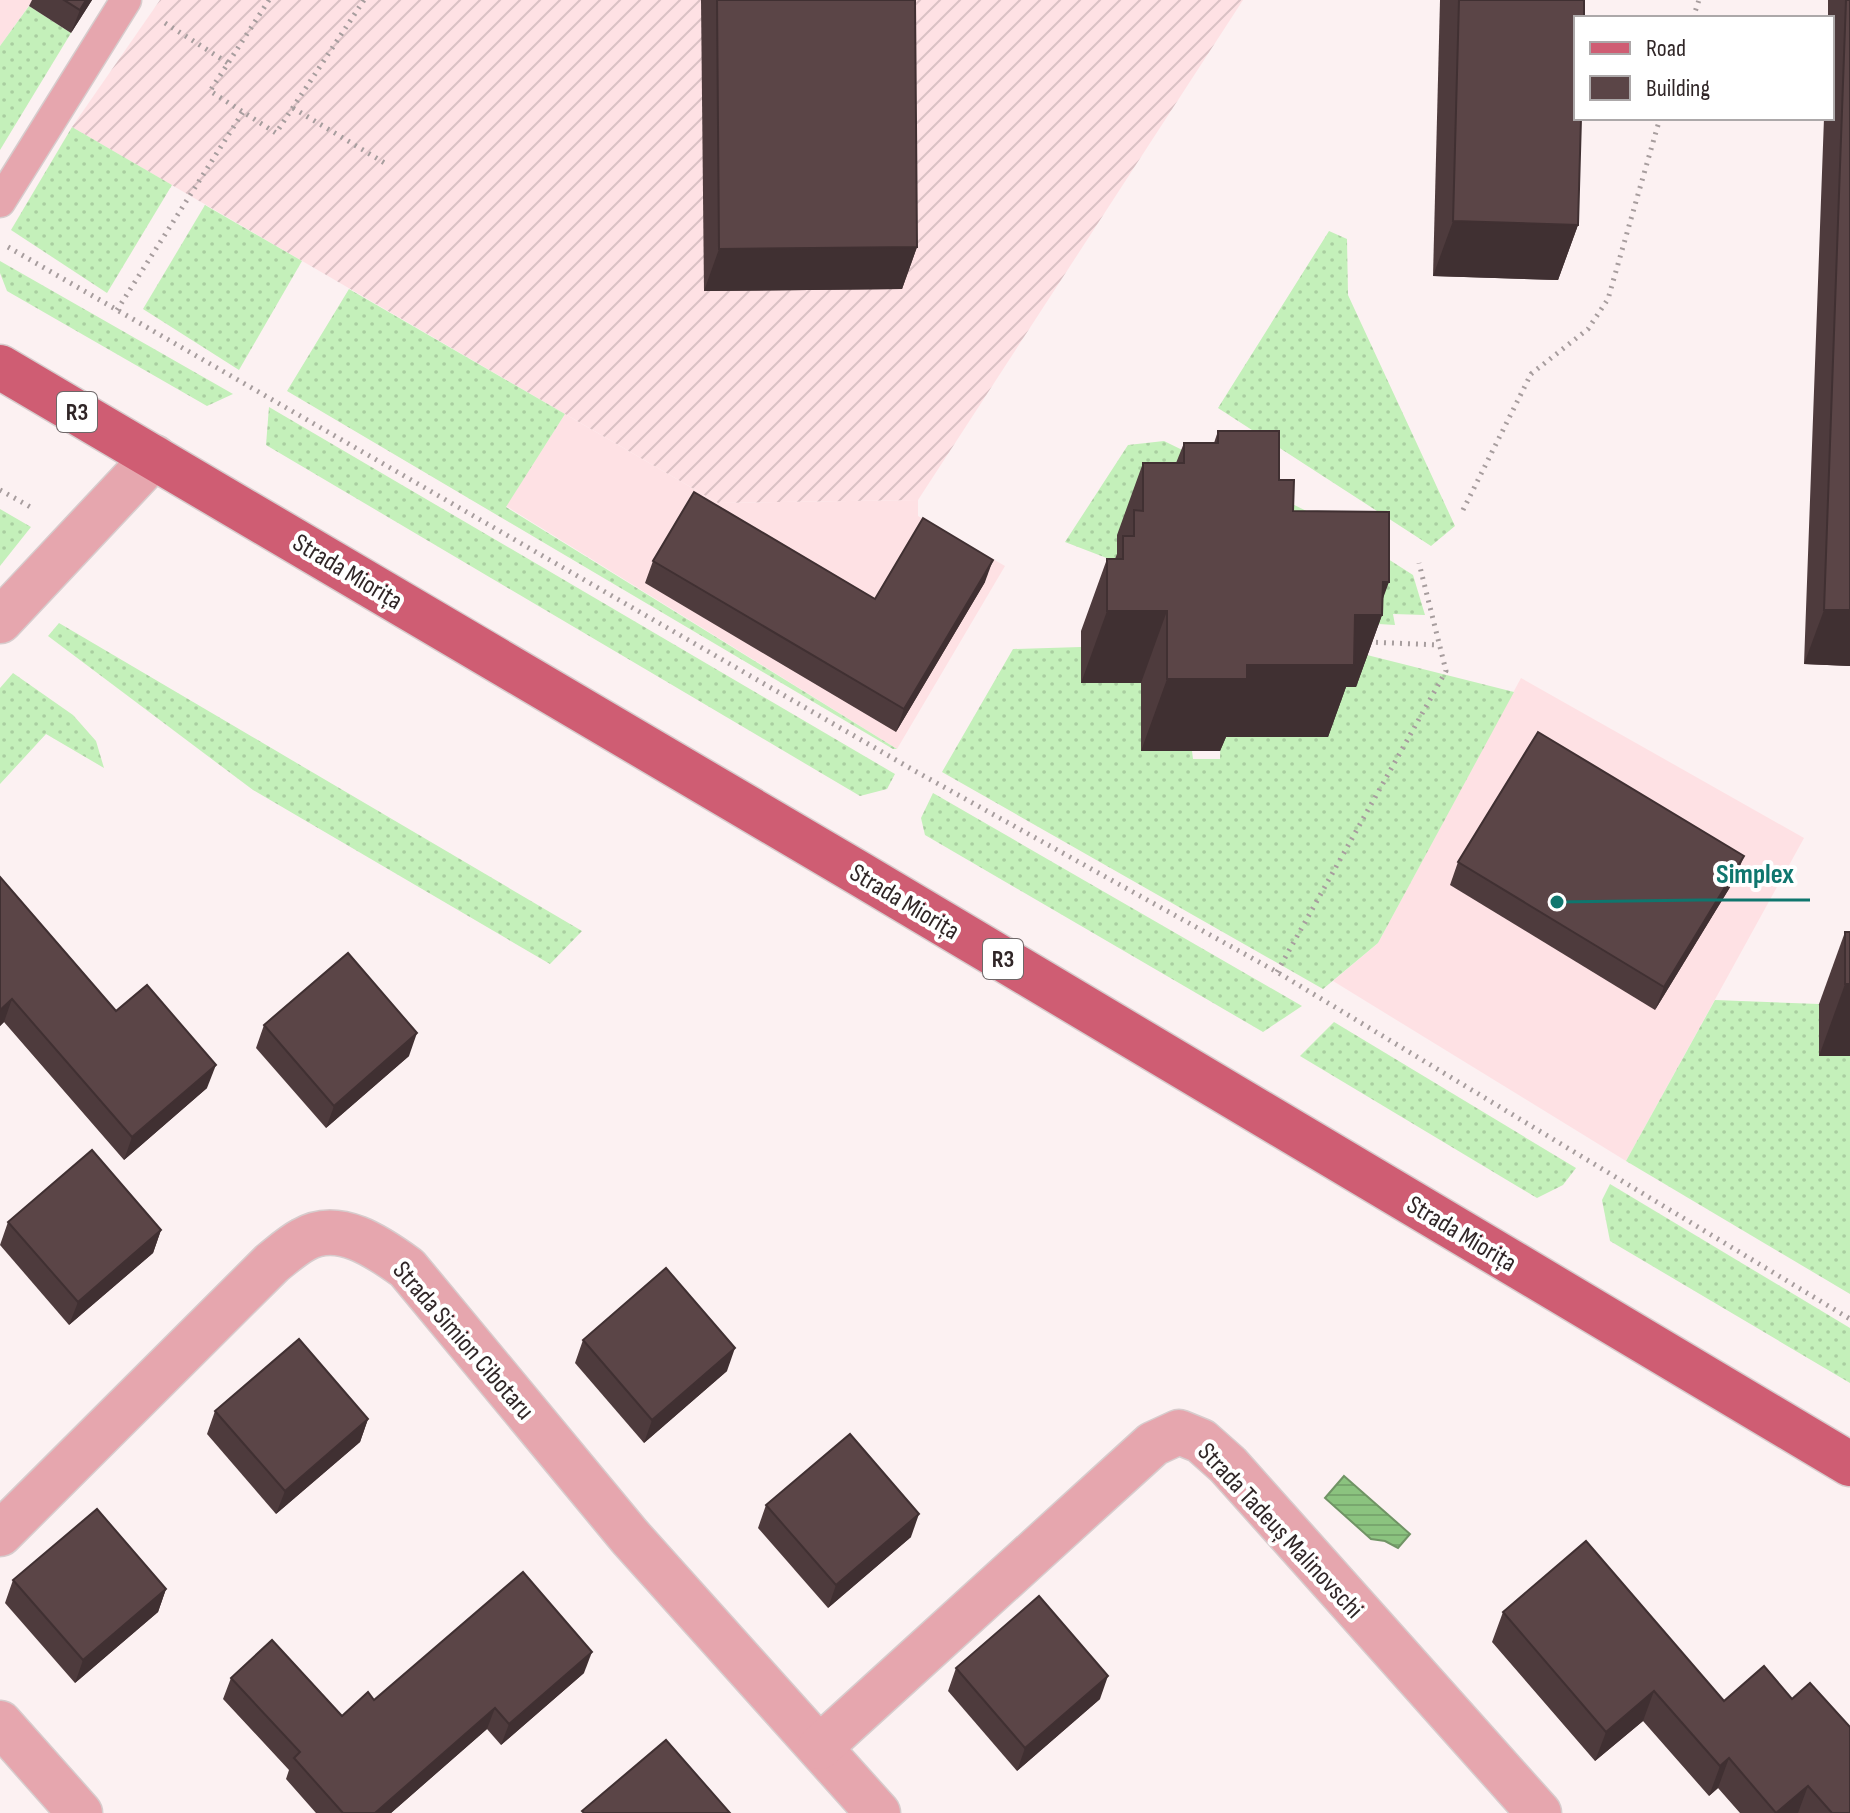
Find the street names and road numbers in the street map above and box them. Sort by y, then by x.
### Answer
road number: R3 [57,392,97,432]
street label: Strada Miorița [287,528,408,617]
street label: Strada Miorița [844,858,965,947]
road number: R3 [983,939,1023,979]
street label: Strada Miorița [1401,1190,1522,1279]
street label: Strada Simion Cibotaru [386,1255,540,1427]
street label: Strada Tadeuș Malinovschi [1191,1437,1369,1625]

